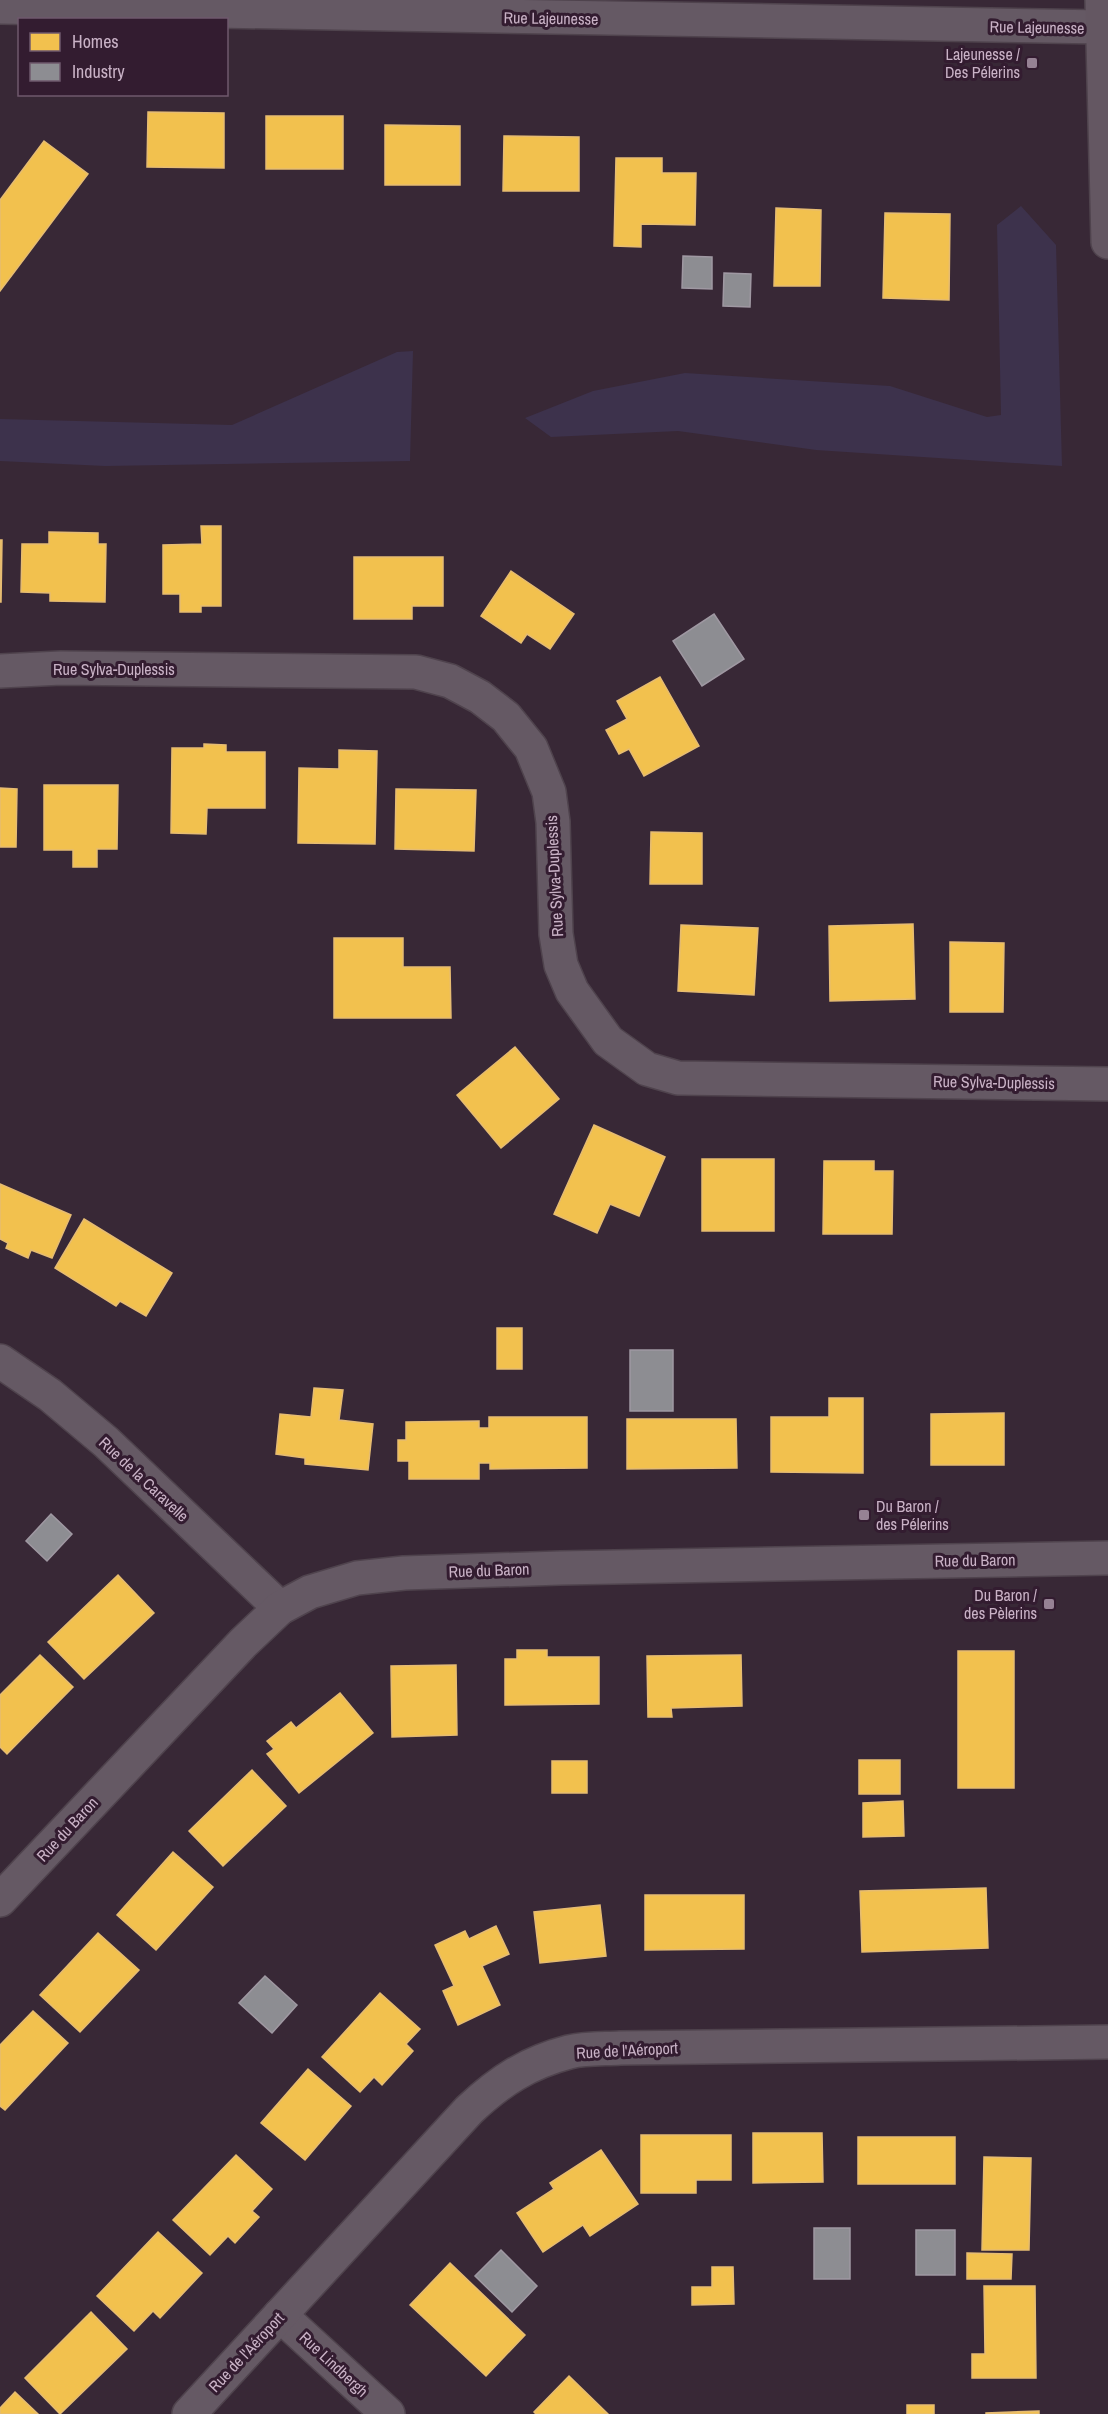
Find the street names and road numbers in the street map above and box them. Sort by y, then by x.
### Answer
street label: Rue Lajeunesse [503,6,599,30]
street label: Rue Lajeunesse [989,15,1085,39]
street label: Rue Sylva-Duplessis [53,658,175,680]
street label: Rue Sylva-Duplessis [540,815,568,937]
street label: Rue Sylva-Duplessis [933,1070,1055,1094]
street label: Rue de la Caravelle [94,1432,194,1526]
street label: Rue du Baron [934,1548,1016,1572]
street label: Rue du Baron [448,1558,530,1582]
street label: Rue du Baron [31,1792,103,1866]
street label: Rue de l'Aéroport [576,2036,679,2064]
street label: Rue de l'Aéroport [203,2307,289,2397]
street label: Rue Lindbergh [295,2326,373,2402]

